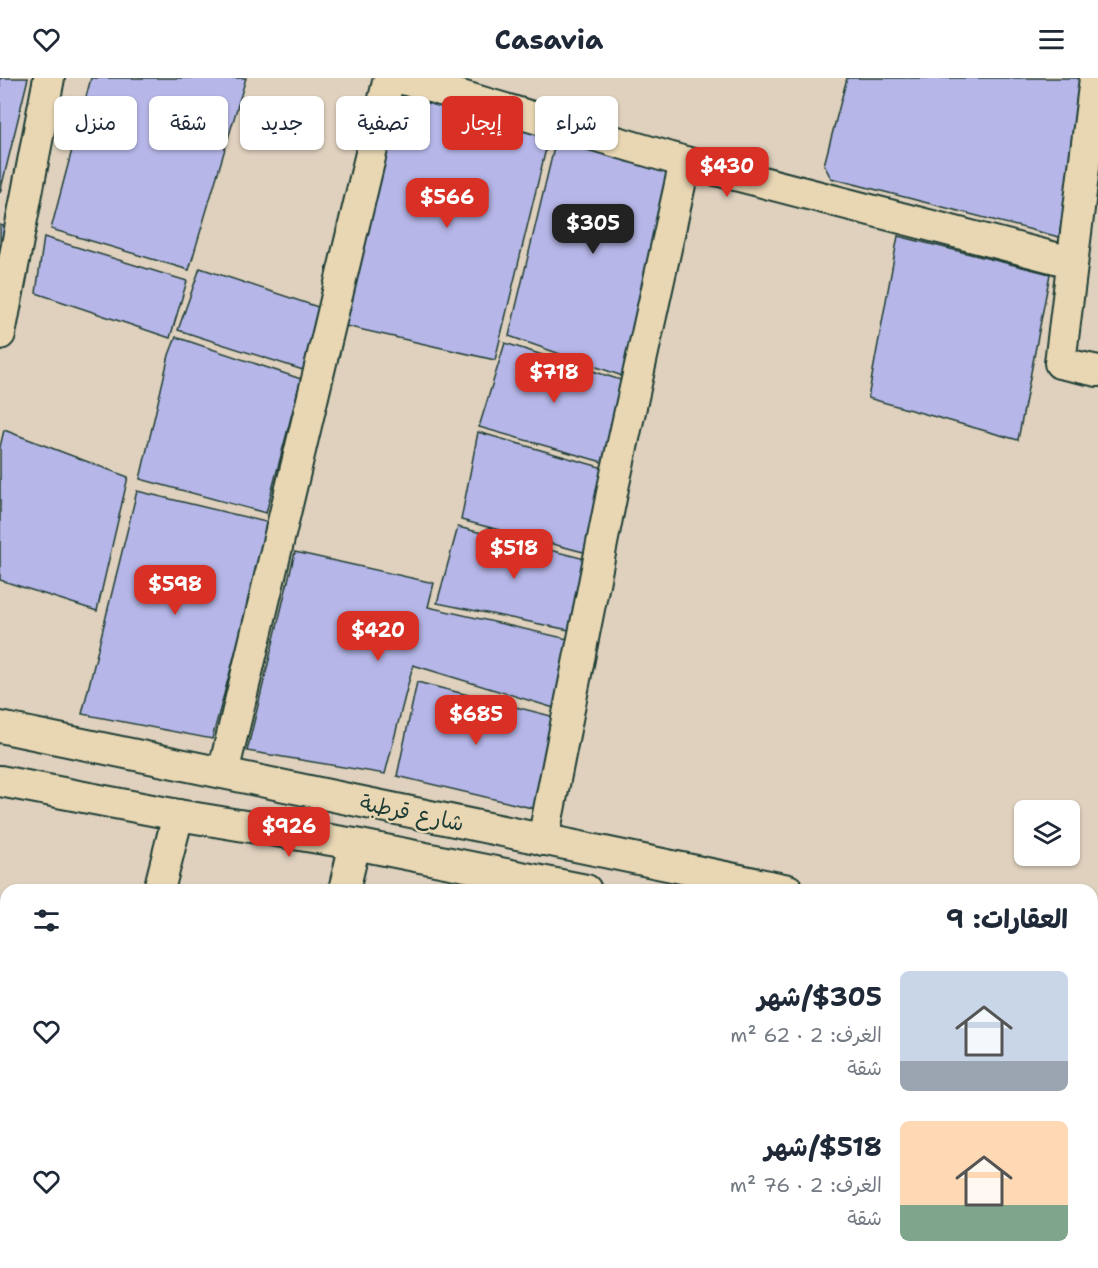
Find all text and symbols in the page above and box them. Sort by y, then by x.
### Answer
text: Casavia [495,21,604,58]
icon: heart [30,23,63,56]
icon: menu [1035,23,1068,56]
chip: منزل [54,96,137,150]
chip: شقة [149,96,228,150]
chip: جديد [240,96,324,150]
chip: تصفية [336,96,430,150]
chip: إيجار [442,96,523,150]
chip: شراء [535,96,618,150]
pin: $430 [691,147,763,198]
text: $430 [700,153,754,179]
pin: $566 [411,178,483,229]
text: $566 [420,184,474,210]
pin: $305 [557,204,629,255]
text: $305 [566,210,620,236]
pin: $718 [518,353,590,404]
text: $718 [529,359,579,385]
pin: $518 [478,529,550,580]
text: $518 [490,535,538,561]
pin: $598 [139,565,211,616]
text: $598 [148,571,202,597]
pin: $420 [342,611,414,662]
text: $420 [351,617,405,643]
pin: $685 [440,695,512,746]
text: $685 [449,701,503,727]
street label: شارع قرطبة [357,788,467,839]
map controls [1014,800,1080,866]
button: layers [1014,800,1080,866]
pin: $926 [253,807,325,858]
text: $926 [262,813,316,839]
text: العقارات: 9 [946,901,1068,936]
icon: filters [30,904,63,937]
text: $305/شهر [757,979,882,1014]
icon: home [948,995,1020,1067]
icon: heart [30,1015,63,1048]
text: الغرف: 2 · 62 m² [730,1022,882,1048]
text: شقة [847,1055,882,1081]
text: $518/شهر [764,1129,882,1164]
icon: home [948,1145,1020,1217]
icon: heart [30,1165,63,1198]
text: الغرف: 2 · 76 m² [730,1172,882,1198]
text: شقة [847,1205,882,1231]

